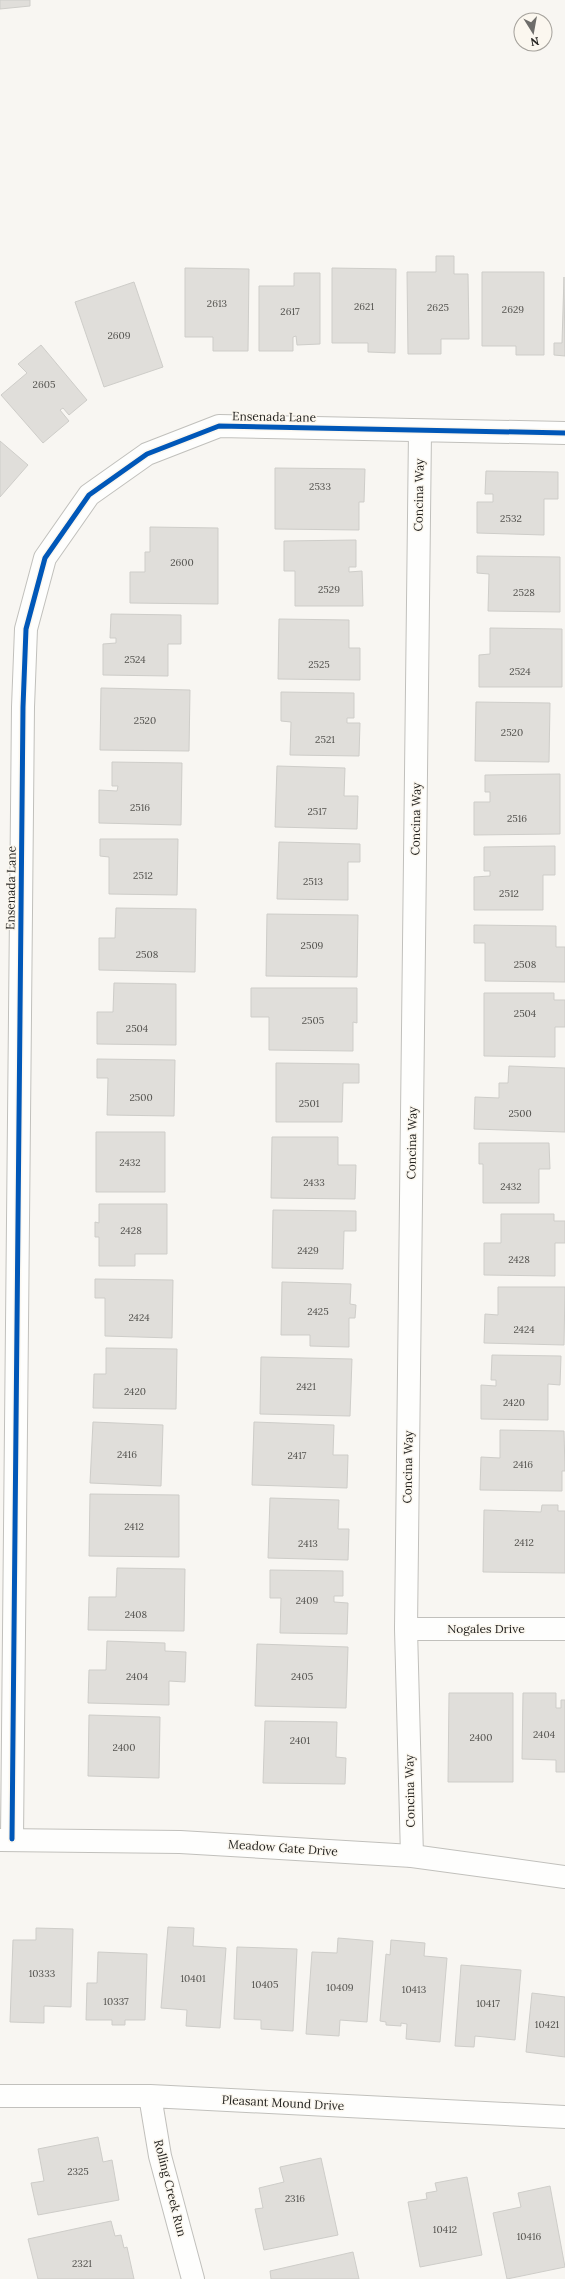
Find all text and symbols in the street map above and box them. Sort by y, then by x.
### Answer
north arrow [513,12,553,52]
text: N [529,34,540,50]
house number: 2613 [207,297,228,310]
house number: 2621 [354,300,374,313]
house number: 2625 [427,301,449,314]
house number: 2629 [502,303,524,316]
house number: 2617 [280,305,300,318]
house number: 2609 [107,329,131,342]
house number: 2605 [33,378,55,391]
street label: Ensenada Lane [232,408,317,425]
street label: Concina Way [410,458,427,532]
house number: 2533 [309,480,331,493]
house number: 2532 [500,512,522,525]
house number: 2600 [170,556,194,569]
house number: 2529 [318,583,340,596]
house number: 2528 [513,586,535,599]
house number: 2524 [124,653,146,666]
house number: 2525 [308,658,330,671]
house number: 2524 [509,665,531,678]
house number: 2520 [134,714,156,727]
house number: 2520 [501,726,523,739]
house number: 2521 [315,733,335,746]
street label: Concina Way [407,782,424,856]
house number: 2516 [130,801,150,814]
house number: 2517 [307,805,327,818]
house number: 2516 [507,812,527,825]
street label: Ensenada Lane [2,845,19,930]
house number: 2512 [133,869,153,882]
house number: 2513 [303,875,323,888]
house number: 2512 [499,887,519,900]
house number: 2509 [301,939,324,952]
house number: 2508 [136,948,159,961]
house number: 2508 [514,958,537,971]
house number: 2504 [514,1007,537,1020]
house number: 2505 [302,1014,324,1027]
house number: 2504 [126,1022,149,1035]
house number: 2500 [129,1091,153,1104]
house number: 2501 [299,1097,320,1110]
street label: Concina Way [403,1106,420,1180]
house number: 2500 [508,1107,532,1120]
house number: 2432 [119,1156,141,1169]
house number: 2433 [303,1176,325,1189]
house number: 2432 [500,1180,522,1193]
house number: 2428 [120,1224,142,1237]
house number: 2429 [297,1244,319,1257]
house number: 2428 [508,1253,530,1266]
house number: 2425 [307,1305,329,1318]
house number: 2424 [128,1311,150,1324]
house number: 2424 [513,1323,535,1336]
house number: 2421 [296,1380,316,1393]
house number: 2420 [124,1385,146,1398]
house number: 2420 [503,1396,525,1409]
street label: Concina Way [399,1430,416,1504]
house number: 2416 [117,1448,137,1461]
house number: 2417 [288,1449,307,1462]
house number: 2416 [513,1458,533,1471]
house number: 2412 [124,1520,144,1533]
house number: 2412 [514,1536,534,1549]
house number: 2413 [298,1537,318,1550]
house number: 2409 [296,1594,318,1607]
house number: 2408 [125,1608,148,1621]
street label: Nogales Drive [447,1621,525,1636]
house number: 2404 [126,1670,149,1683]
house number: 2405 [291,1670,313,1683]
house number: 2404 [533,1728,556,1741]
house number: 2400 [470,1731,493,1744]
house number: 2401 [290,1734,311,1747]
house number: 2400 [113,1741,136,1754]
street label: Concina Way [401,1754,418,1828]
street label: Meadow Gate Drive [228,1836,339,1859]
house number: 10333 [29,1967,56,1980]
house number: 10401 [180,1972,206,1985]
house number: 10405 [252,1978,278,1991]
house number: 10409 [326,1981,354,1994]
house number: 10413 [402,1983,427,1996]
house number: 10337 [103,1995,129,2008]
house number: 10417 [476,1997,500,2010]
house number: 10421 [535,2018,559,2031]
street label: Pleasant Mound Drive [221,2092,345,2113]
street label: Rolling Creek Run [151,2138,190,2238]
house number: 2325 [67,2165,89,2178]
house number: 2316 [285,2192,305,2205]
house number: 10412 [433,2223,457,2236]
house number: 10416 [517,2230,542,2243]
house number: 2321 [72,2257,92,2270]

